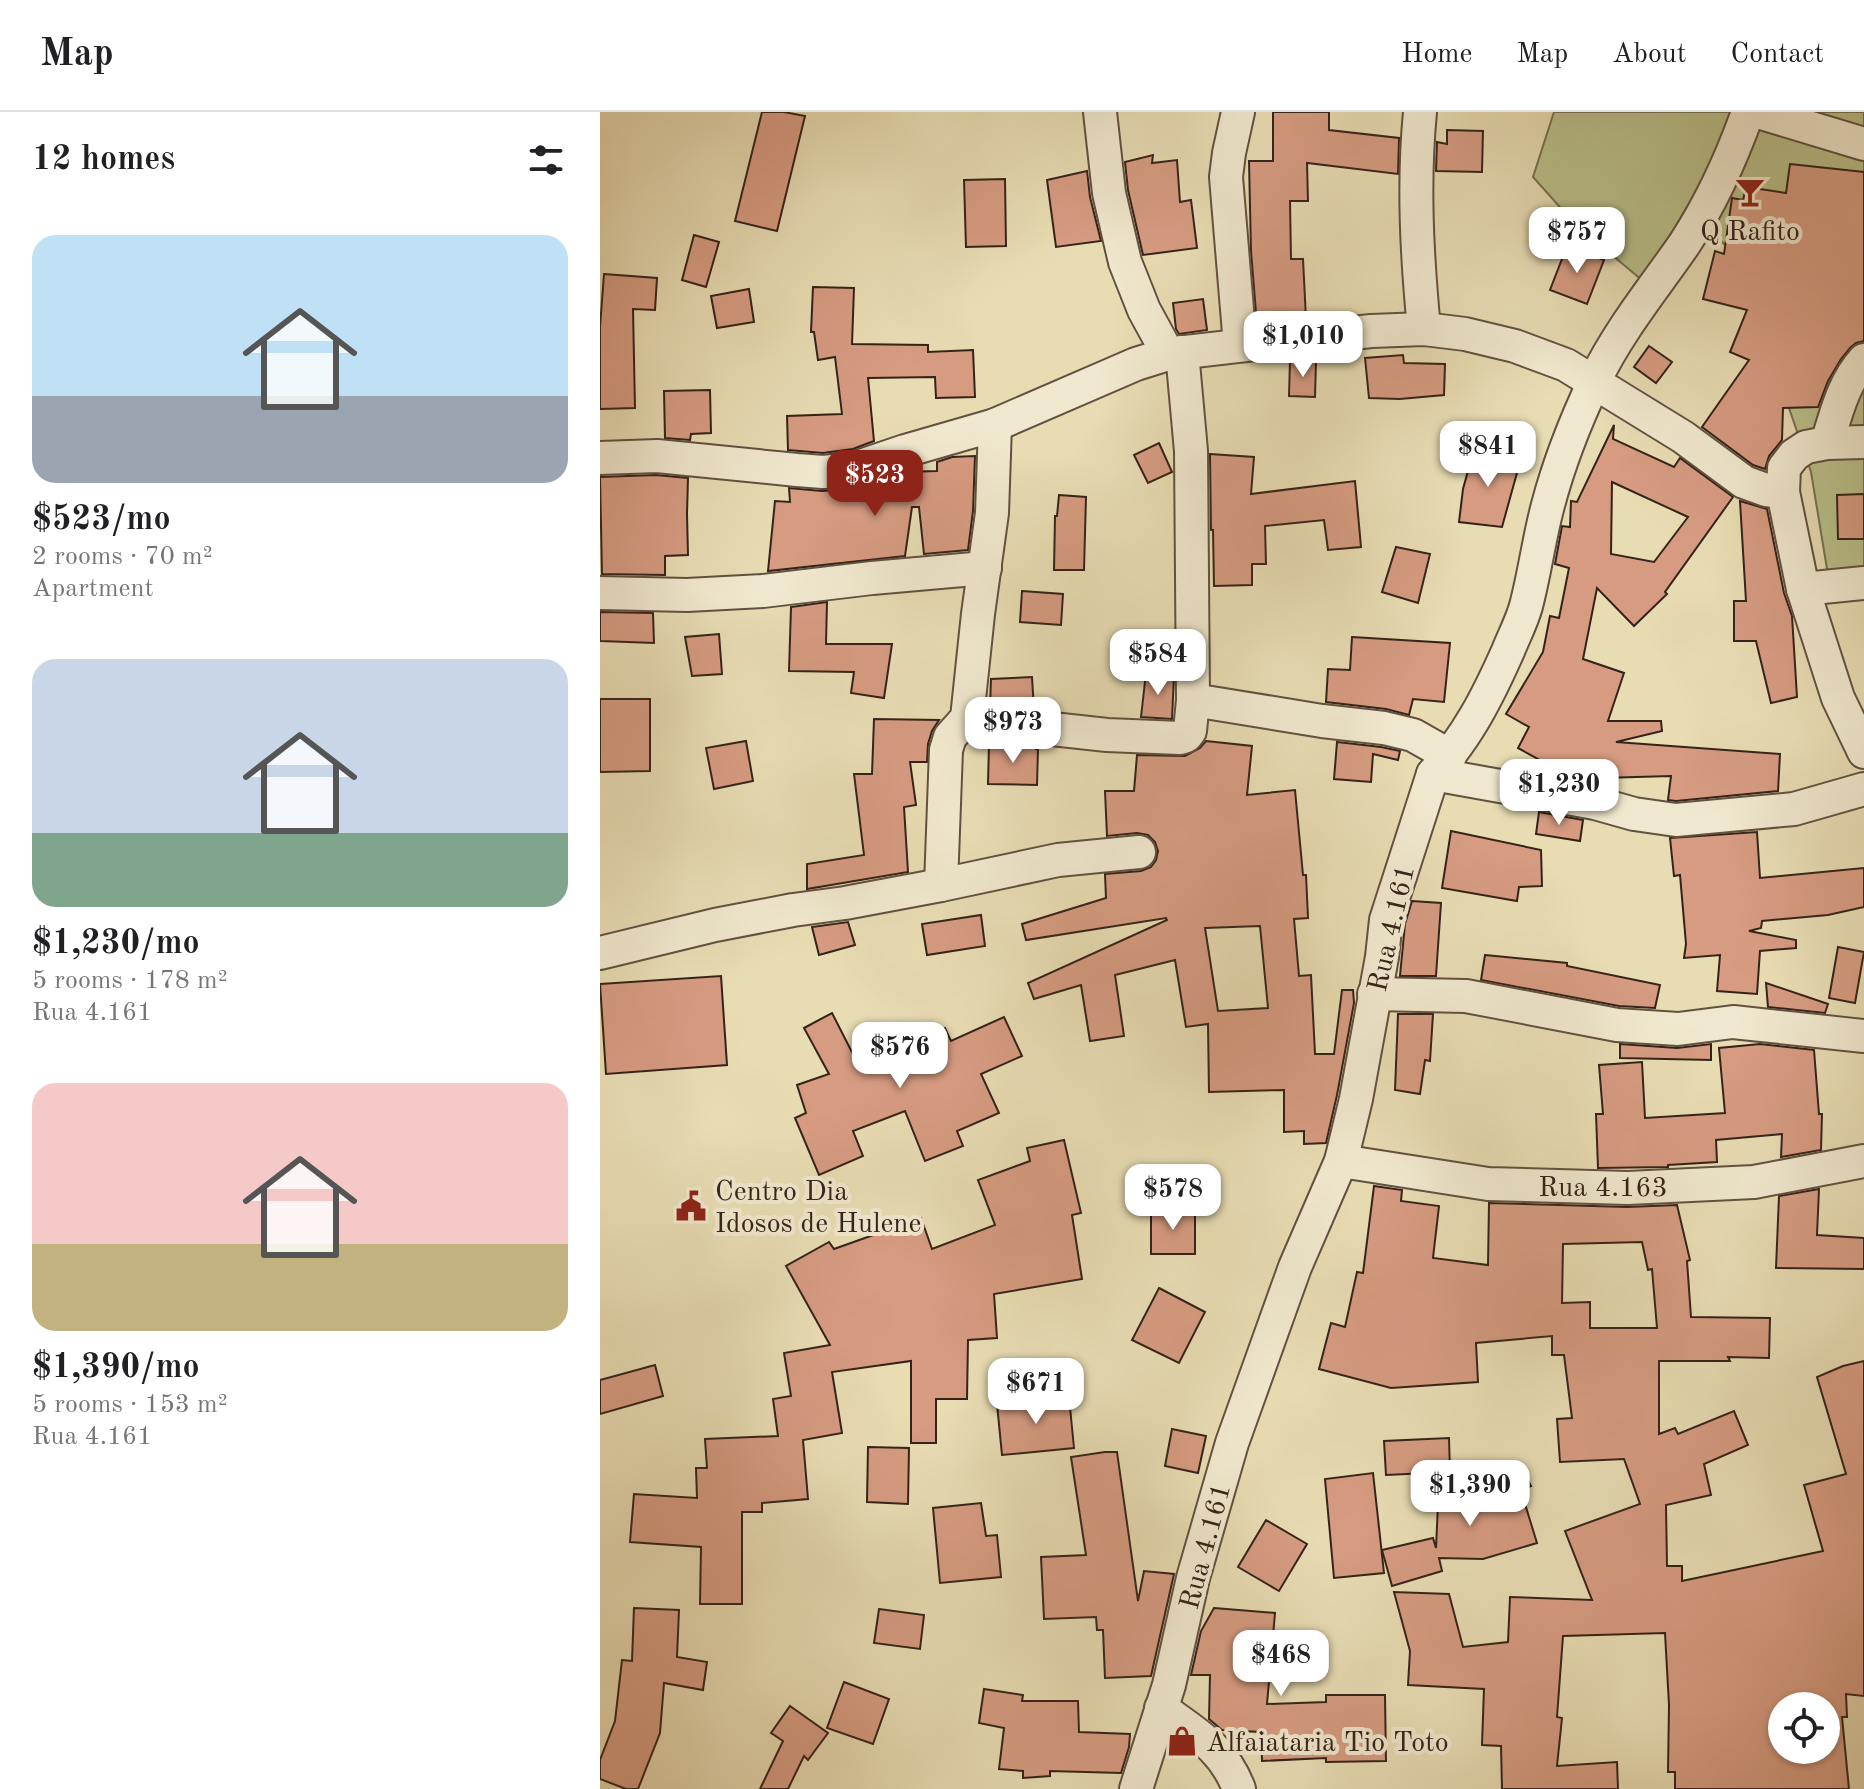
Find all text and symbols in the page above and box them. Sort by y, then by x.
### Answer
text: Map [40,36,114,74]
text: Home [1401,41,1472,69]
text: Map [1516,41,1568,69]
text: About [1612,41,1687,69]
text: Contact [1731,41,1824,69]
icon: filters [524,138,568,182]
text: 12 homes [32,143,175,177]
bar icon: Q Rafito [1733,175,1767,209]
pin: $757 [1530,207,1624,275]
place label: Q Rafito [1700,219,1800,247]
text: $757 [1547,220,1607,246]
icon: home [228,287,372,431]
pin: $1,010 [1238,311,1368,379]
text: $1,010 [1262,324,1344,350]
pin: $841 [1441,421,1535,489]
text: $841 [1458,434,1518,460]
pin: $523 [828,450,922,518]
text: $523 [845,463,905,489]
text: $523/mo [32,503,171,537]
text: 2 rooms · 70 m² [32,544,213,570]
text: Apartment [32,576,154,602]
pin: $584 [1111,629,1205,697]
text: $584 [1128,642,1188,668]
pin: $973 [966,697,1060,765]
text: $973 [983,710,1043,736]
icon: home [228,711,372,855]
pin: $1,230 [1494,759,1624,827]
text: $1,230 [1518,772,1600,798]
street label: Rua 4.161 [1365,862,1421,995]
text: $1,230/mo [32,927,200,961]
text: 5 rooms · 178 m² [32,968,228,994]
text: Rua 4.161 [32,1000,152,1026]
pin: $576 [853,1022,947,1090]
text: $576 [870,1035,930,1061]
icon: home [228,1135,372,1279]
pin: $578 [1126,1164,1220,1232]
street label: Rua 4.163 [1538,1175,1668,1203]
text: $578 [1143,1177,1203,1203]
place label: Centro Dia Idosos de Hulene [715,1179,921,1239]
public building icon: Centro Dia Idosos de Hulene [674,1189,708,1223]
text: $1,390/mo [32,1351,200,1385]
pin: $671 [989,1358,1083,1426]
text: $671 [1006,1371,1066,1397]
text: 5 rooms · 153 m² [32,1392,228,1418]
text: Rua 4.161 [32,1424,152,1450]
pin: $1,390 [1405,1460,1535,1528]
text: $1,390 [1429,1473,1511,1499]
street label: Rua 4.161 [1177,1481,1237,1613]
pin: $468 [1234,1630,1328,1698]
text: $468 [1251,1643,1311,1669]
map controls [1768,1692,1840,1764]
button: locate [1768,1692,1840,1764]
shop icon: Alfaiataria Tio Toto [1165,1724,1199,1758]
place label: Alfaiataria Tio Toto [1206,1730,1449,1758]

